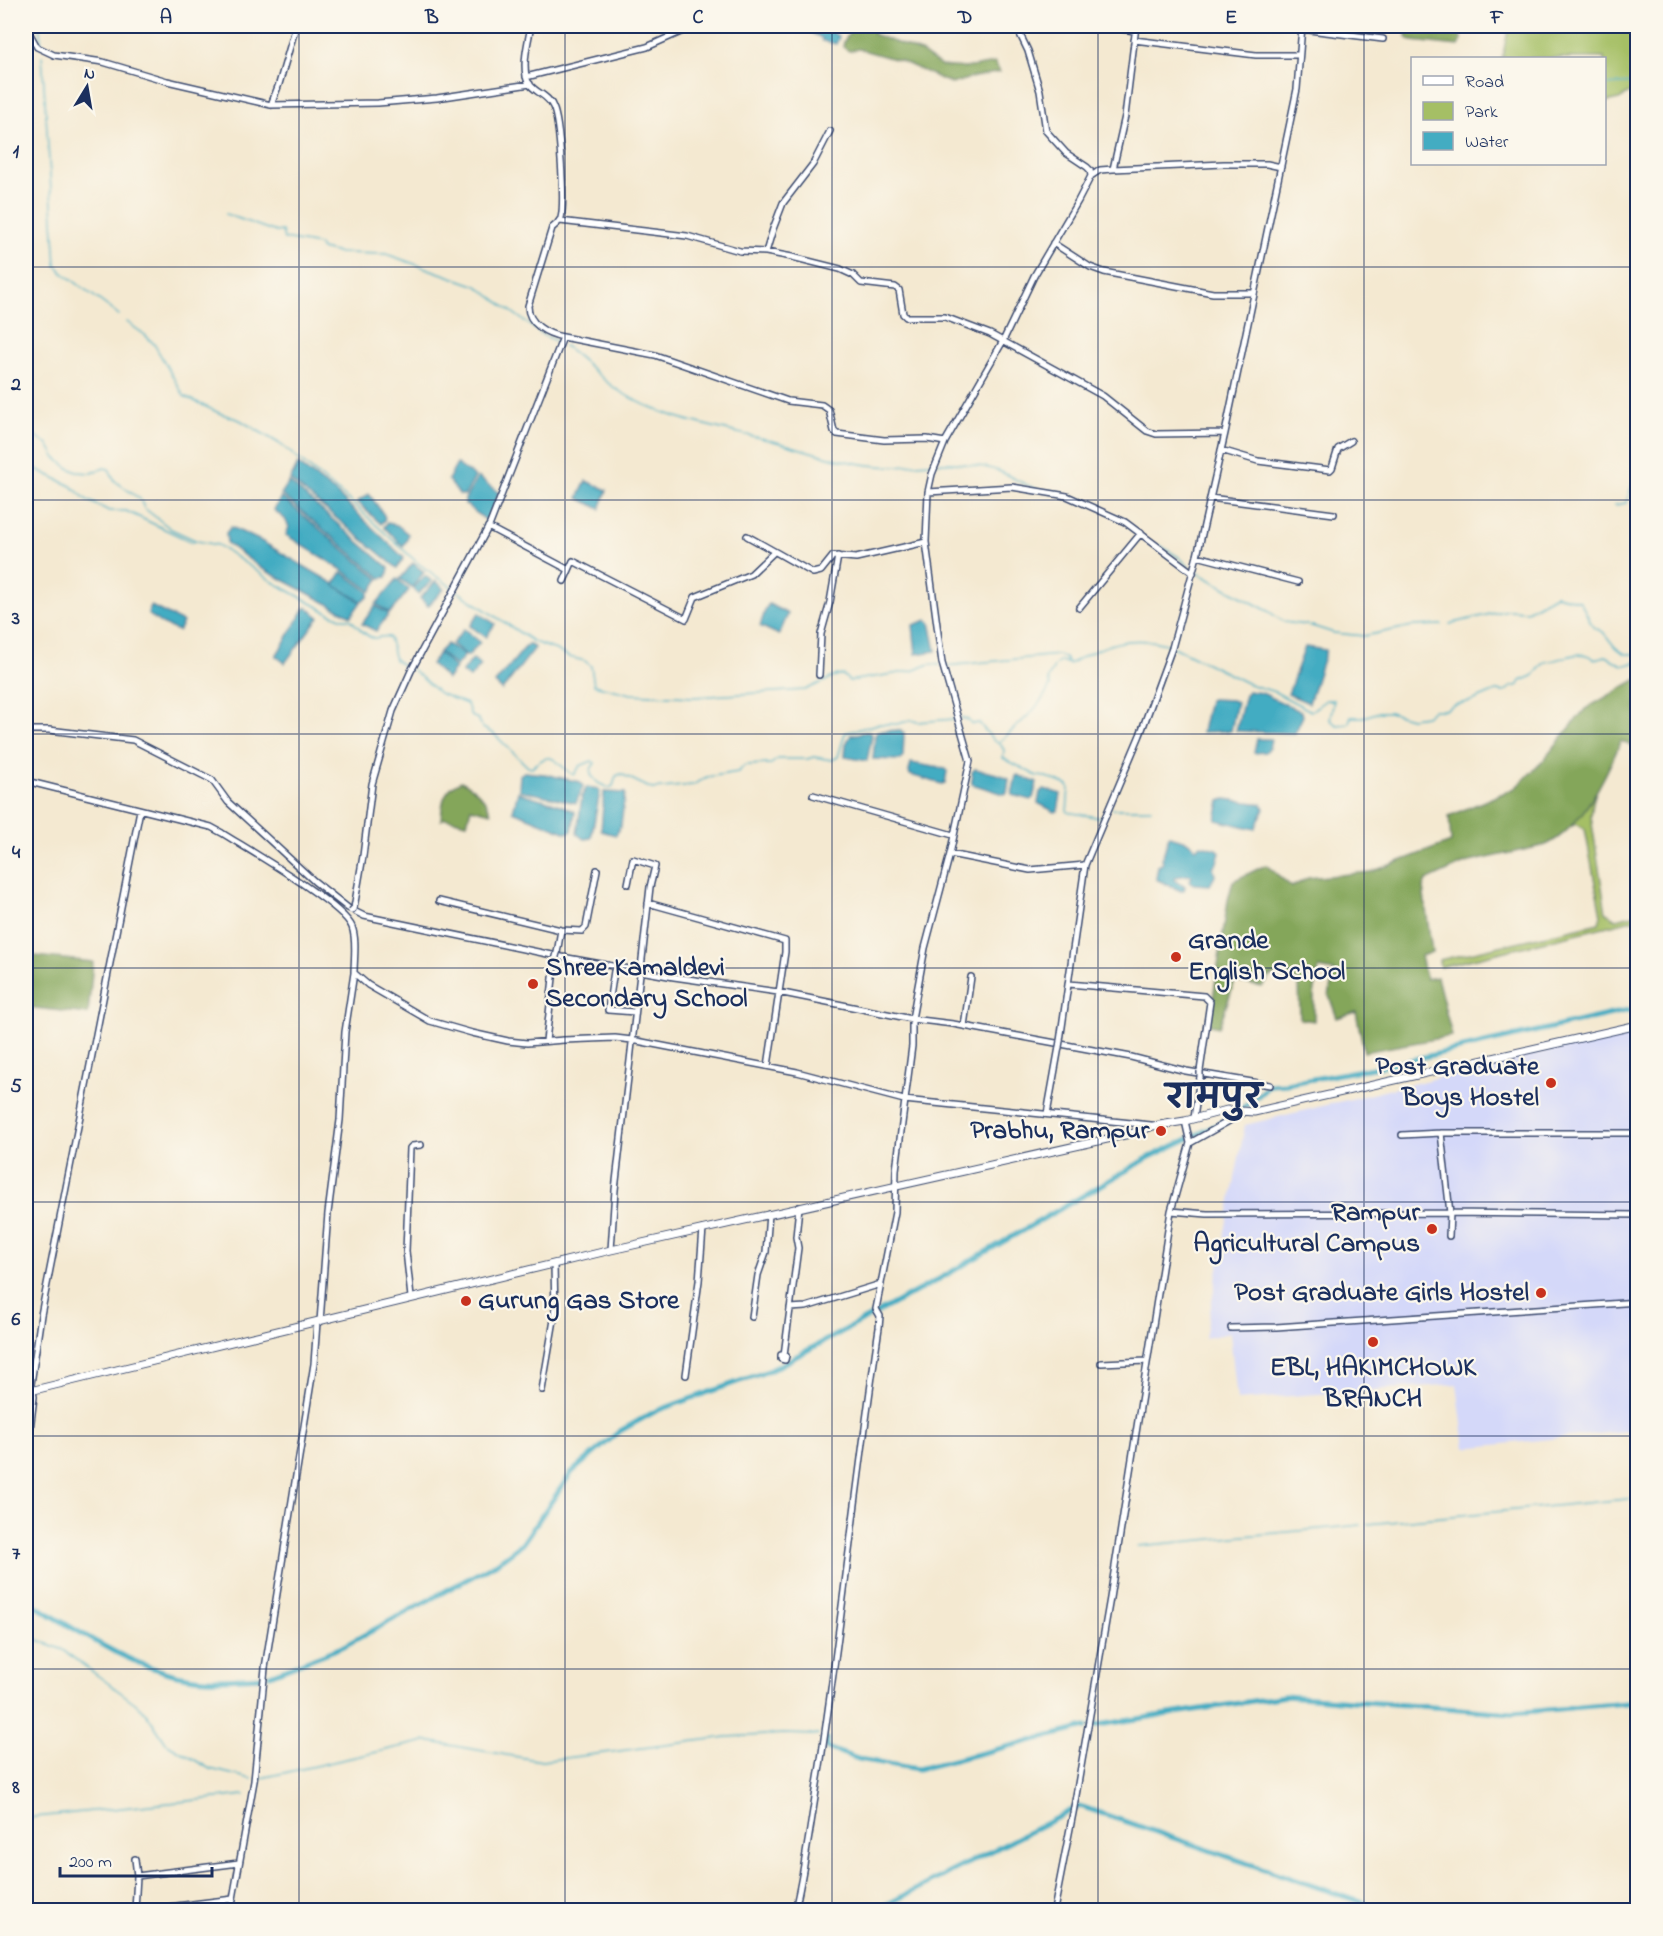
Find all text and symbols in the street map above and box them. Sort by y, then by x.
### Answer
text: A [160,4,172,33]
text: B [424,4,439,33]
text: C [693,4,704,33]
text: D [957,4,972,33]
text: E [1225,4,1237,33]
text: F [1490,4,1504,33]
north arrow [57,57,117,117]
legend [1411,57,1606,165]
text: N [82,61,97,87]
text: Road [1465,70,1504,96]
text: Park [1465,100,1498,126]
text: Water [1465,130,1509,156]
text: 1 [13,138,20,167]
text: 2 [10,371,21,400]
text: 3 [11,605,20,634]
text: 4 [12,839,21,868]
place label: Grande English School [1188,922,1345,993]
place label: Shree Kamaldevi Secondary School [545,949,748,1019]
marker: Grande English School [1169,950,1183,964]
marker: Shree Kamaldevi Secondary School [526,977,540,991]
place label: Post Graduate Boys Hostel [1375,1048,1540,1118]
text: 5 [10,1073,22,1102]
district label: रामपुर [1163,1075,1265,1123]
marker: Post Graduate Boys Hostel [1544,1076,1558,1090]
place label: Prabhu, Rampur [970,1112,1150,1151]
marker: Prabhu, Rampur [1154,1124,1168,1138]
place label: Rampur Agricultural Campus [1193,1194,1421,1265]
marker: Rampur Agricultural Campus [1425,1222,1439,1236]
place label: Post Graduate Girls Hostel [1234,1274,1529,1313]
place label: Gurung Gas Store [478,1282,680,1322]
marker: Post Graduate Girls Hostel [1534,1286,1548,1300]
marker: Gurung Gas Store [459,1294,473,1308]
text: 6 [12,1306,21,1335]
marker: EBL, HAKIMCHOWK BRANCH [1366,1335,1380,1349]
place label: EBL, HAKIMCHOWK BRANCH [1270,1349,1477,1419]
text: 7 [12,1540,21,1569]
text: 8 [11,1774,20,1803]
scale bar [60,1840,212,1878]
text: 200 m [69,1850,112,1876]

